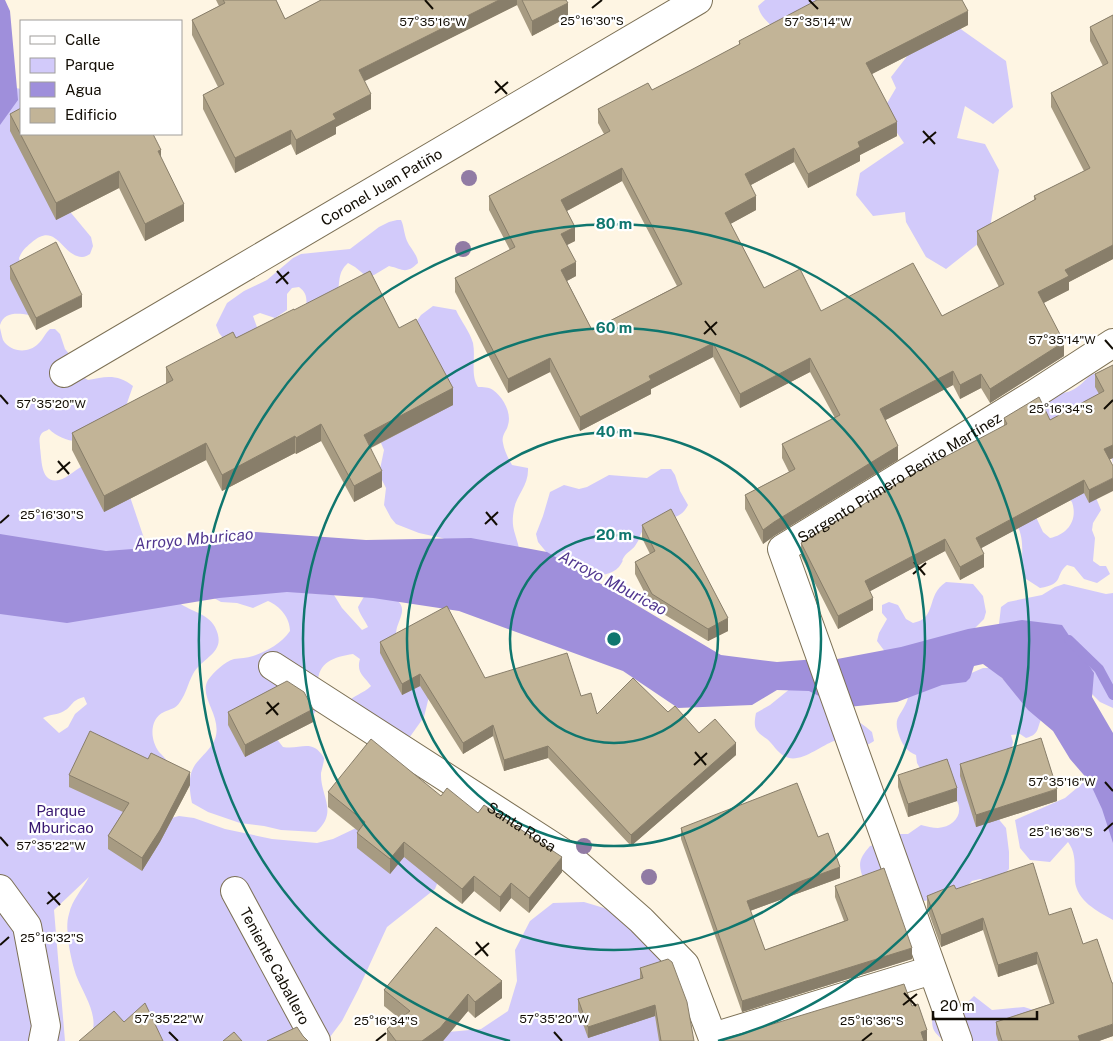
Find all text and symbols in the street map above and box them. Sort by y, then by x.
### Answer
text: 25°16'30"S [560,14,624,28]
text: 57°35'16"W [399,15,467,29]
text: 57°35'14"W [784,15,852,29]
legend [20,20,182,135]
text: Calle [65,31,101,48]
text: Parque [65,56,115,73]
text: Agua [65,81,102,98]
text: Edificio [65,106,117,123]
street label: Coronel Juan Patiño [318,144,445,229]
text: 80 m [596,215,632,232]
text: 60 m [596,319,632,336]
text: 57°35'14"W [1028,333,1096,347]
text: 57°35'20"W [16,397,86,411]
text: 25°16'34"S [1029,402,1093,416]
street label: Sargento Primero Benito Martínez [794,408,1004,546]
text: 40 m [596,423,632,440]
text: 25°16'30"S [20,508,84,522]
water label: Arroyo Mburicao [134,524,255,554]
text: 20 m [596,526,632,543]
water label: Arroyo Mburicao [556,547,670,620]
centre of rings [605,630,623,648]
text: 57°35'16"W [1028,775,1096,789]
street label: Santa Rosa [484,798,560,855]
park label: Parque Mburicao [28,802,94,836]
text: 25°16'36"S [1029,825,1093,839]
text: 57°35'22"W [16,839,86,853]
street label: Teniente Caballero [237,904,314,1027]
text: 25°16'32"S [20,931,84,945]
scale bar [933,988,1037,1020]
text: 20 m [940,997,975,1014]
text: 57°35'22"W [134,1012,204,1026]
text: 57°35'20"W [519,1012,589,1026]
text: 25°16'34"S [354,1014,418,1028]
text: 25°16'36"S [840,1014,904,1028]

